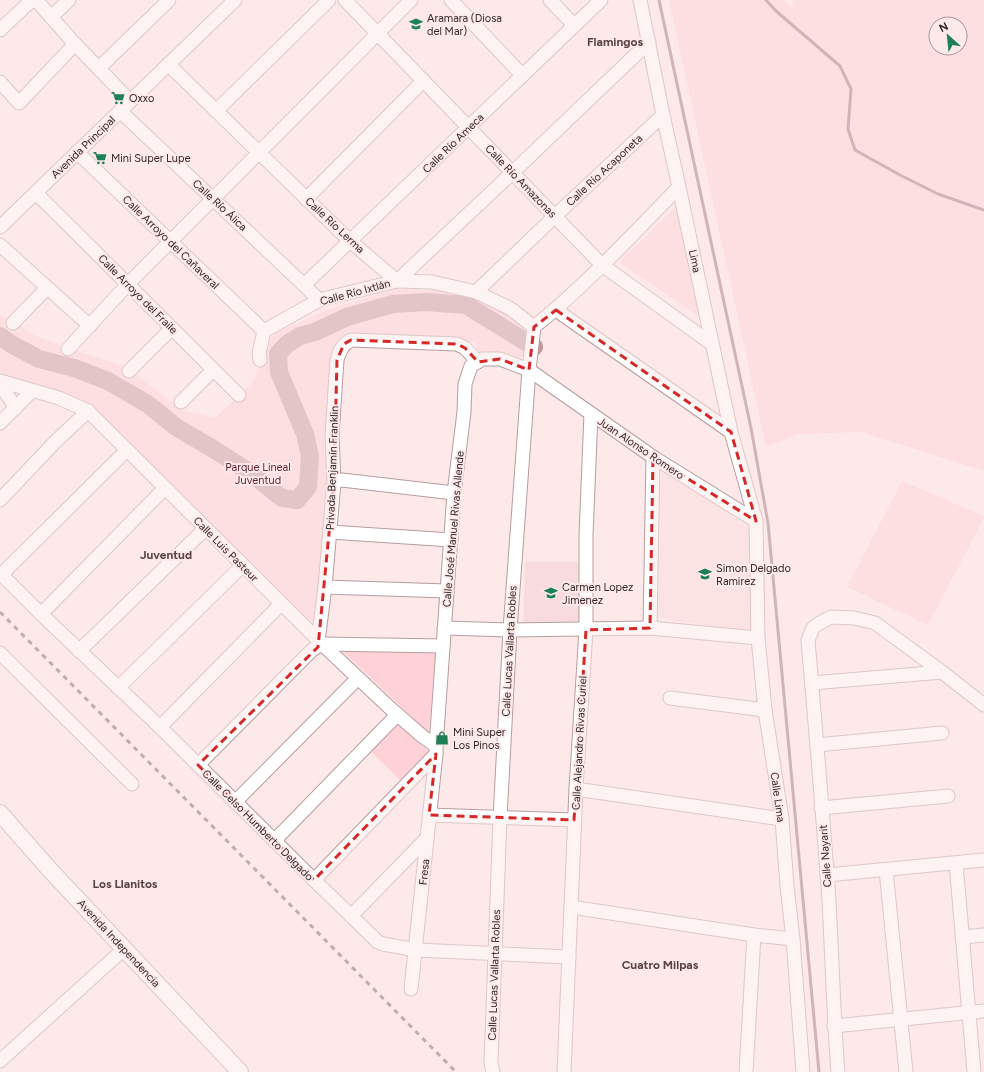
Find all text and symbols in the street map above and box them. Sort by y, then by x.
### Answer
place label: Aramara (Diosa del Mar) [427,12,502,38]
school or university icon: Aramara (Diosa del Mar) [408,16,424,32]
north arrow [928,16,968,56]
text: N [937,20,950,35]
district label: Flamingos [587,35,644,49]
supermarket icon: Oxxo [110,90,126,106]
place label: Oxxo [129,92,154,105]
street label: Calle Río Ameca [420,111,487,176]
street label: Avenida Principal [49,113,118,181]
street label: Calle Río Acaponeta [564,132,645,209]
street label: Calle Río Amazonas [482,142,559,221]
supermarket icon: Mini Super Lupe [92,150,108,166]
place label: Mini Super Lupe [111,152,190,165]
street label: Calle Río Álica [190,177,250,234]
street label: Calle Arroyo del Cañaveral [120,193,222,292]
street label: Calle Río Lerma [302,195,367,256]
street label: Lima [686,248,703,274]
street label: Calle Arroyo del Fraile [95,252,180,337]
street label: Calle Río Ixtlán [319,277,392,308]
street label: Privada Benjamín Franklin [324,406,341,530]
street label: Juan Alonso Romero [595,415,686,482]
street label: Calle José Manuel Rivas Allende [440,450,467,608]
park label: Parque Lineal Juventud [225,461,291,487]
street label: Calle Luis Pasteur [191,514,261,585]
district label: Juventud [140,548,192,562]
place label: Simon Delgado Ramirez [716,562,791,588]
school or university icon: Simon Delgado Ramirez [697,566,713,582]
place label: Carmen Lopez Jimenez [562,581,634,607]
street label: Calle Lucas Vallarta Robles [500,585,519,717]
school or university icon: Carmen Lopez Jimenez [543,585,559,601]
street label: Calle Alejandro Rivas Curiel [569,676,590,810]
place label: Mini Super Los Pinos [453,726,506,752]
shop icon: Mini Super Los Pinos [434,730,450,746]
street label: Calle Celso Humberto Delgado [199,767,316,884]
street label: Calle Lima [768,771,787,823]
street label: Calle Nayarit [817,824,834,888]
street label: Fresa [417,858,432,886]
district label: Los Llanitos [93,877,158,891]
street label: Avenida Independencia [75,897,163,990]
street label: Calle Lucas Vallarta Robles [486,909,503,1041]
district label: Cuatro Milpas [622,958,699,972]

